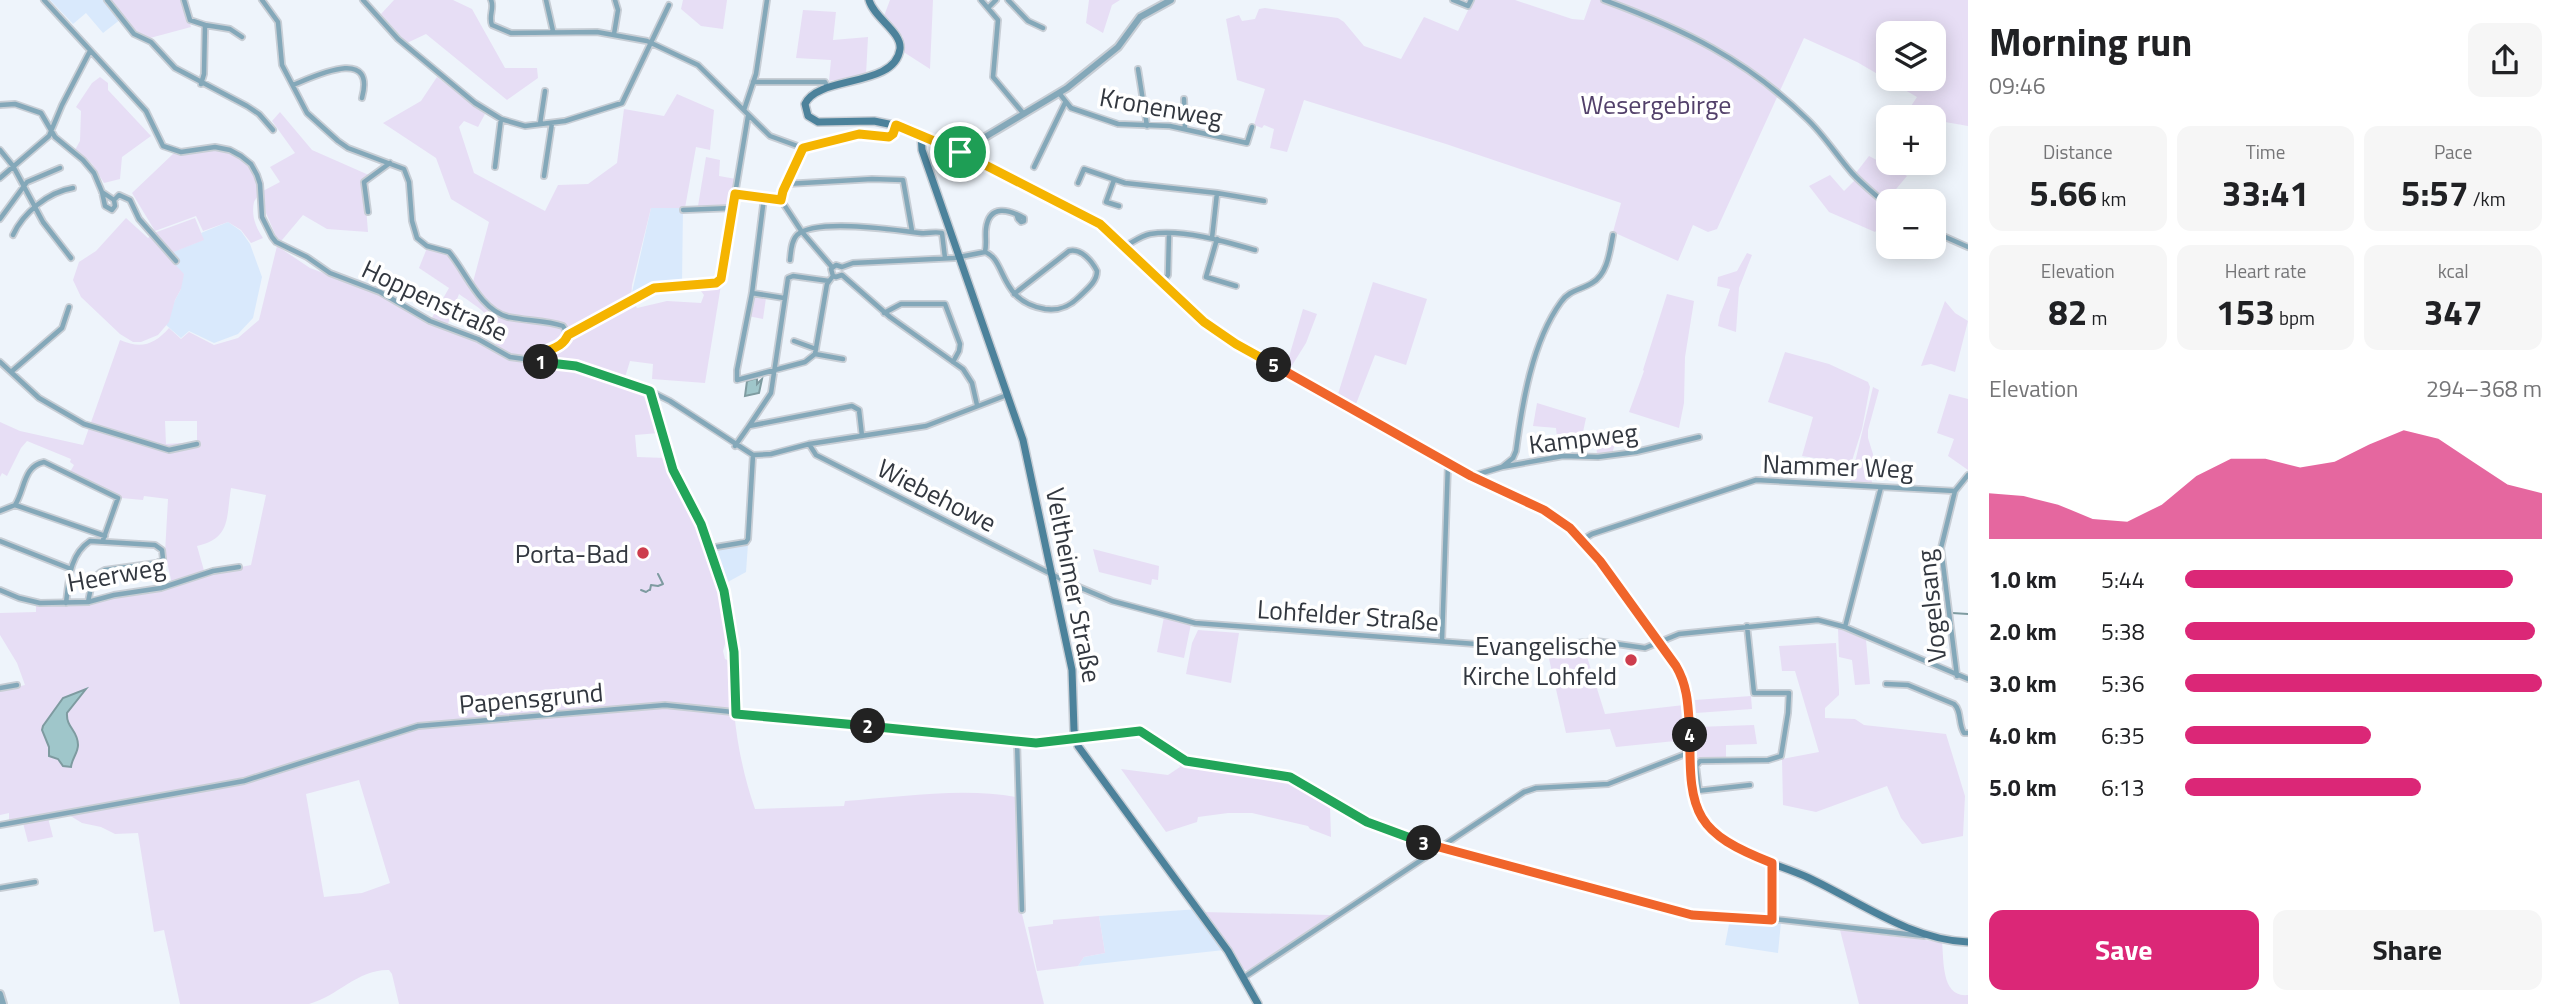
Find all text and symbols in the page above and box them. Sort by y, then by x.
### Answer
text: Morning run [1989,13,2192,71]
map controls [1876,21,1946,259]
button: layers [1876,21,1946,91]
button: share [2468,23,2542,97]
text: 09:46 [1989,68,2046,103]
street label: Kronenweg [1096,77,1226,137]
park label: Wesergebirge [1581,85,1731,124]
button: + [1876,105,1946,175]
pin [930,122,990,182]
icon: arrive [941,133,979,171]
text: Distance [2043,137,2113,166]
text: Time [2246,137,2285,166]
text: Pace [2434,137,2472,166]
text: 5.66 [2029,166,2097,220]
text: 33:41 [2222,166,2309,220]
text: 5:57 [2401,166,2469,220]
text: km [2097,184,2126,213]
text: /km [2469,184,2506,213]
button: − [1876,189,1946,259]
street label: Hoppenstraße [356,249,514,351]
text: Elevation [2041,256,2115,285]
text: Heart rate [2225,256,2306,285]
text: kcal [2438,256,2469,285]
text: 82 [2048,285,2087,339]
text: 153 [2216,285,2275,339]
text: 347 [2424,285,2483,339]
text: m [2087,303,2107,332]
text: bpm [2275,303,2315,332]
pin: 1 [524,344,558,380]
text: 1 [535,347,546,376]
pin: 5 [1256,348,1292,382]
text: 5 [1268,350,1279,379]
text: Elevation [1989,371,2078,406]
text: 294–368 m [2426,371,2542,406]
street label: Kampweg [1526,412,1640,464]
street label: Nammer Weg [1762,444,1914,488]
street label: Wiebehowe [871,448,1003,542]
street label: Veltheimer Straße [1036,484,1112,686]
place label: Porta-Bad [515,534,629,573]
marker: Porta-Bad [635,545,651,561]
street label: Heerweg [64,546,168,602]
street label: Vogelsang [1906,548,1956,664]
text: 1.0 km [1989,562,2057,597]
text: 5:44 [2101,562,2145,597]
street label: Lohfelder Straße [1256,589,1440,641]
text: 2.0 km [1989,614,2057,649]
text: 5:38 [2101,614,2145,649]
place label: Evangelische Kirche Lohfeld [1462,626,1617,695]
marker: Evangelische Kirche Lohfeld [1623,652,1639,668]
text: 3.0 km [1989,666,2057,701]
text: 5:36 [2101,666,2145,701]
street label: Papensgrund [457,672,605,724]
pin: 2 [850,708,886,744]
text: 2 [862,711,873,740]
pin: 4 [1672,718,1708,752]
text: 4.0 km [1989,718,2057,753]
text: 6:35 [2101,718,2145,753]
text: 4 [1684,720,1695,749]
text: 5.0 km [1989,770,2057,805]
text: 6:13 [2101,770,2145,805]
pin: 3 [1406,826,1442,860]
text: 3 [1418,828,1429,857]
button: Save [1989,910,2259,990]
button: Share [2273,910,2542,990]

